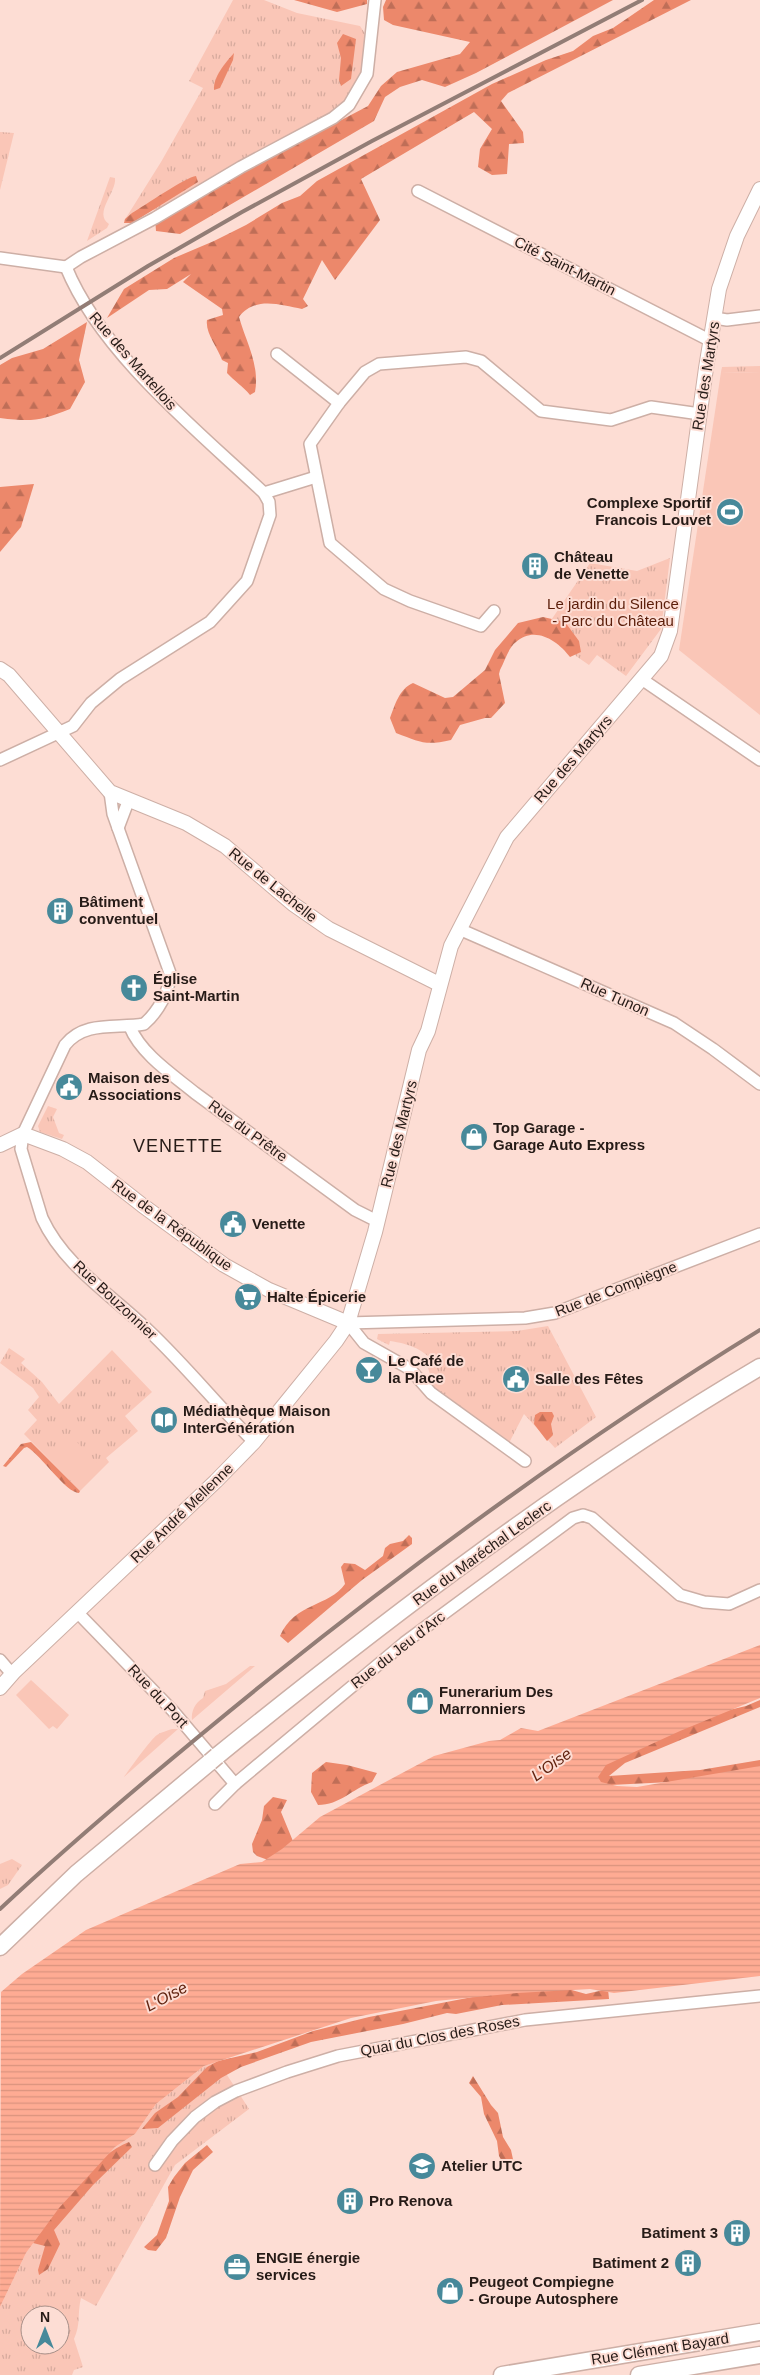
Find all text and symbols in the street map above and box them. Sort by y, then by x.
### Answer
street label: Cité Saint-Martin [512,233,619,298]
street label: Rue des Martellois [86,308,181,413]
street label: Rue des Martyrs [689,320,723,432]
place label: Complexe Sportif Francois Louvet [587,494,712,528]
sports icon: Complexe Sportif Francois Louvet [715,497,745,527]
place label: Château de Venette [554,548,629,582]
building icon: Château de Venette [520,551,550,581]
park label: Le jardin du Silence - Parc du Château [547,595,679,629]
street label: Rue des Martyrs [530,712,615,806]
street label: Rue de Lachelle [226,844,321,925]
place label: Bâtiment conventuel [79,893,158,927]
building icon: Bâtiment conventuel [45,896,75,926]
place label: Église Saint-Martin [153,970,240,1004]
church icon: Église Saint-Martin [119,973,149,1003]
street label: Rue Tunon [578,974,652,1019]
place label: Maison des Associations [88,1069,181,1103]
public building icon: Maison des Associations [54,1072,84,1102]
street label: Rue des Martyrs [377,1078,420,1189]
street label: Rue du Prêtre [206,1096,291,1165]
place label: Top Garage - Garage Auto Express [493,1119,645,1153]
shop icon: Top Garage - Garage Auto Express [459,1122,489,1152]
district label: VENETTE [133,1136,223,1156]
street label: Rue de la République [109,1175,236,1274]
public building icon: Venette [218,1209,248,1239]
place label: Venette [252,1215,305,1232]
street label: Rue Bouzonnier [70,1257,160,1343]
street label: Rue de Compiègne [552,1257,679,1320]
supermarket icon: Halte Épicerie [233,1282,263,1312]
place label: Halte Épicerie [267,1288,366,1305]
place label: Le Café de la Place [388,1352,464,1386]
bar icon: Le Café de la Place [354,1355,384,1385]
public building icon: Salle des Fêtes [501,1364,531,1394]
place label: Salle des Fêtes [535,1370,643,1387]
place label: Médiathèque Maison InterGénération [183,1402,331,1436]
library icon: Médiathèque Maison InterGénération [149,1405,179,1435]
street label: Rue André Mellenne [127,1459,236,1566]
street label: Rue du Maréchal Leclerc [409,1496,555,1608]
street label: Rue du Jeu d'Arc [347,1607,448,1692]
street label: Rue du Port [125,1661,192,1731]
place label: Funerarium Des Marronniers [439,1683,553,1717]
shop icon: Funerarium Des Marronniers [405,1686,435,1716]
water label: L'Oise [528,1745,575,1784]
water label: L'Oise [142,1978,190,2014]
street label: Quai du Clos des Roses [359,2012,521,2059]
school or university icon: Atelier UTC [407,2151,437,2181]
place label: Atelier UTC [441,2157,523,2174]
building icon: Pro Renova [335,2186,365,2216]
place label: Pro Renova [369,2192,453,2209]
building icon: Batiment 3 [722,2218,752,2248]
place label: Batiment 3 [641,2224,718,2241]
building icon: Batiment 2 [673,2248,703,2278]
place label: ENGIE énergie services [256,2249,360,2283]
office icon: ENGIE énergie services [222,2252,252,2282]
place label: Batiment 2 [592,2254,669,2271]
place label: Peugeot Compiegne - Groupe Autosphere [469,2273,618,2307]
shop icon: Peugeot Compiegne - Groupe Autosphere [435,2276,465,2306]
north arrow [20,2305,70,2355]
text: N [40,2309,50,2325]
street label: Rue Clément Bayard [590,2329,730,2368]

